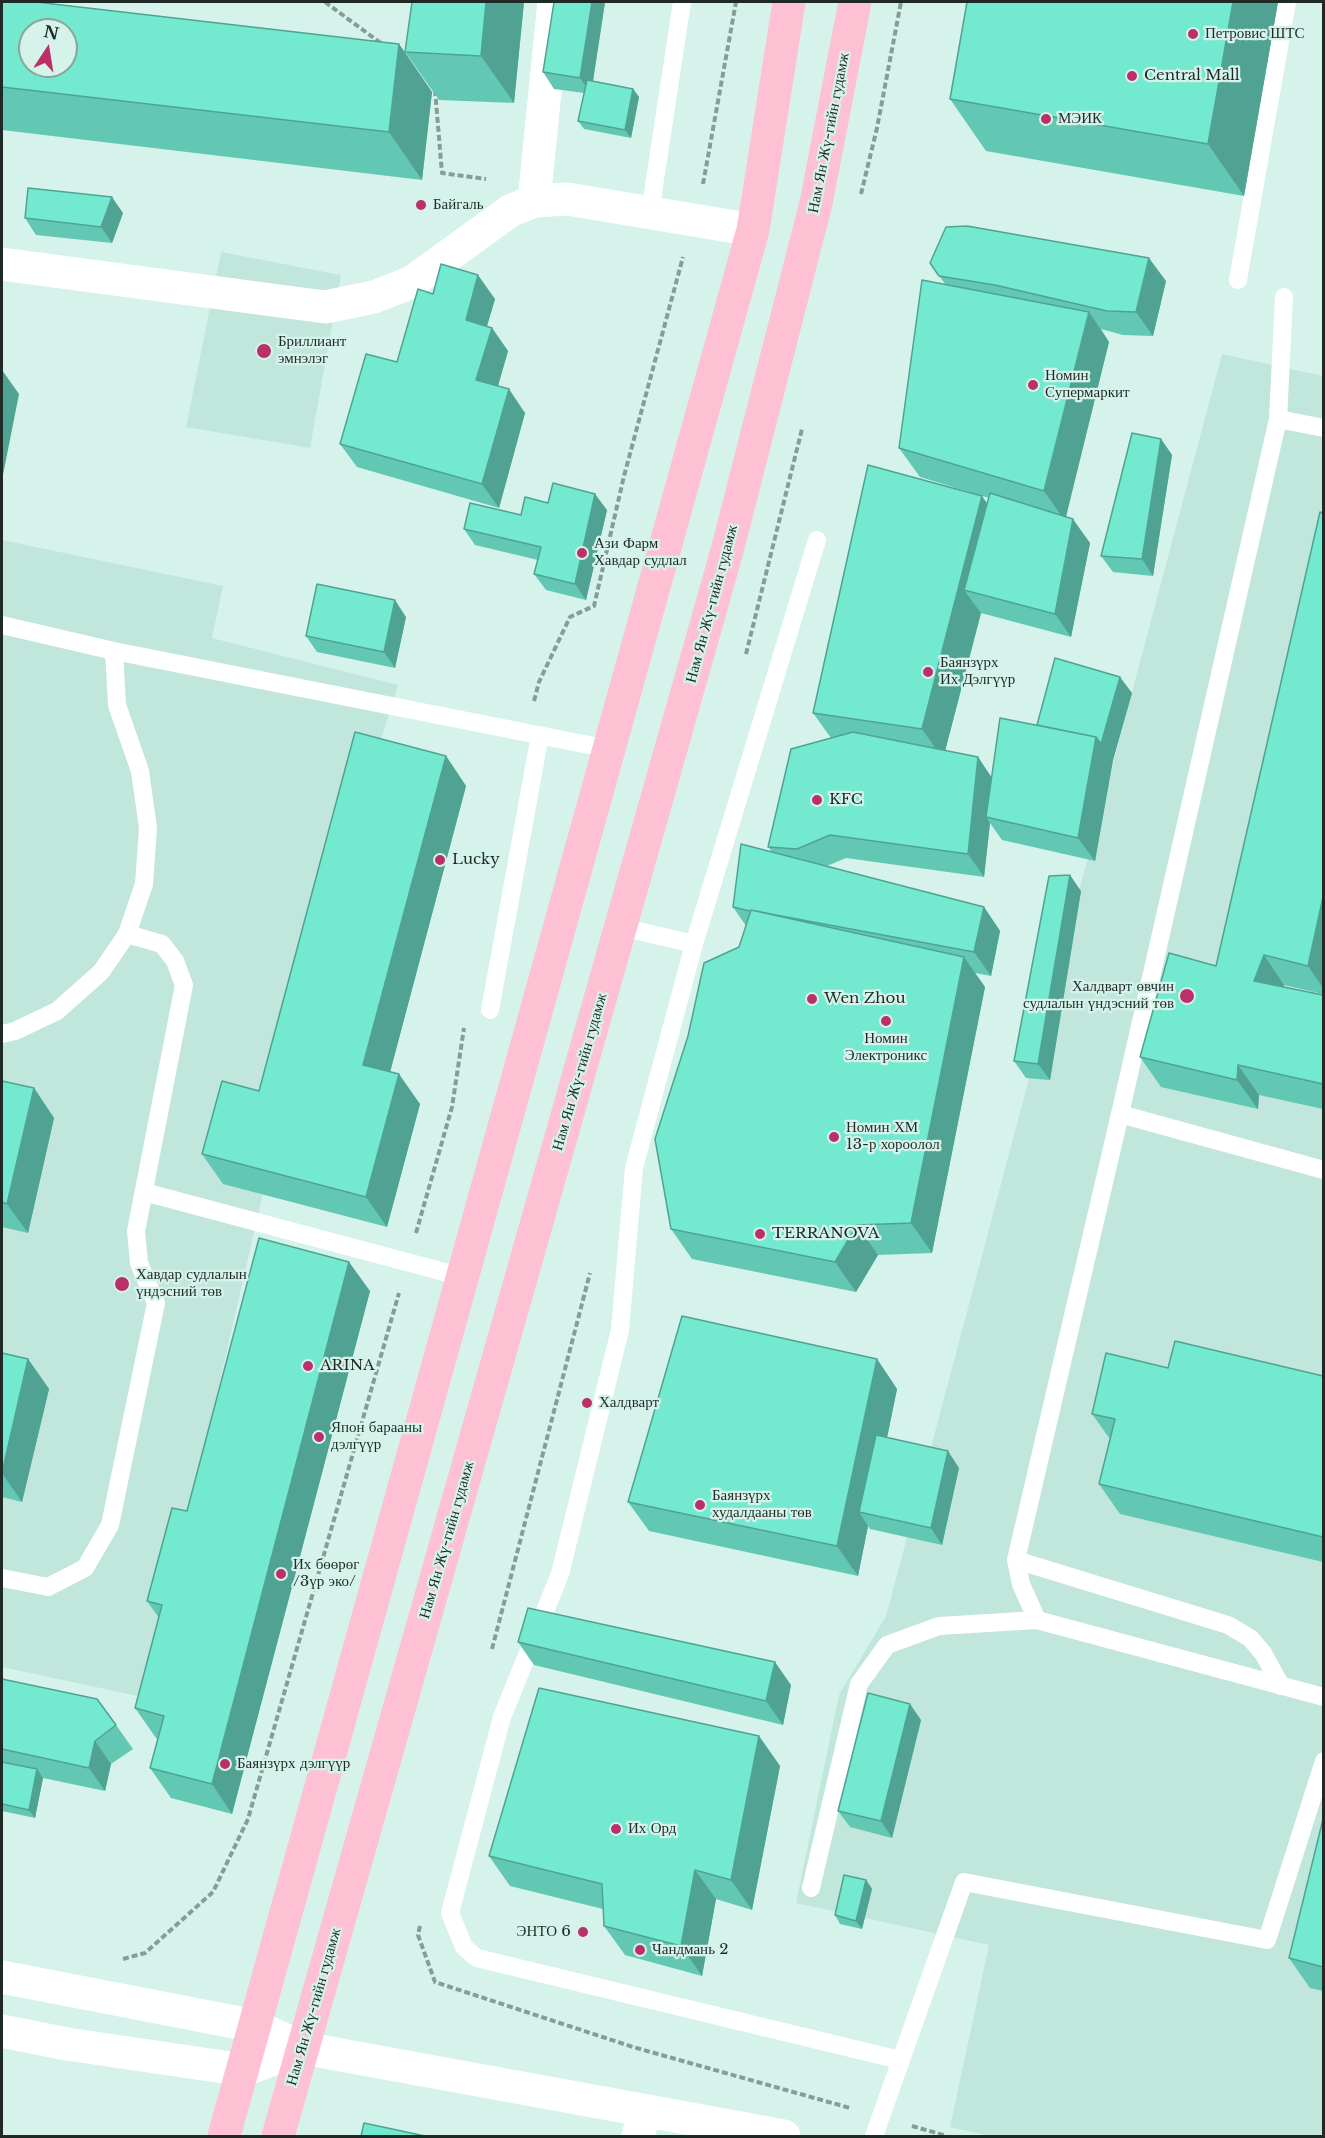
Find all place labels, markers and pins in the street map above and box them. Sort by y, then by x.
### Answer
place label: Петровис ШТС [1205,25,1305,43]
marker: Петровис ШТС [1186,27,1200,41]
place label: Central Mall [1144,67,1240,85]
marker: Central Mall [1125,69,1139,83]
place label: МЭИК [1058,110,1102,128]
marker: МЭИК [1039,112,1053,126]
place label: Байгаль [433,196,484,214]
marker: Байгаль [414,198,428,212]
place label: Бриллиант эмнэлэг [278,333,346,368]
marker: Бриллиант эмнэлэг [255,342,273,360]
place label: Номин Супермаркит [1045,367,1130,402]
marker: Номин Супермаркит [1026,378,1040,392]
place label: Ази Фарм Хавдар судлал [594,535,687,570]
marker: Ази Фарм Хавдар судлал [575,546,589,560]
place label: Баянзүрх Их Дэлгүүр [940,654,1015,689]
marker: Баянзүрх Их Дэлгүүр [921,665,935,679]
place label: KFC [829,791,863,809]
marker: KFC [810,793,824,807]
place label: Lucky [452,851,500,869]
marker: Lucky [433,853,447,867]
place label: Халдварт өвчин судлалын үндэсний төв [1023,978,1174,1013]
marker: Халдварт өвчин судлалын үндэсний төв [1178,987,1196,1005]
place label: Wen Zhou [824,990,905,1008]
marker: Wen Zhou [805,992,819,1006]
marker: Номин Электроникс [879,1014,893,1028]
place label: Номин Электроникс [845,1030,927,1065]
place label: Номин ХМ 13-р хороолол [846,1119,940,1154]
marker: Номин ХМ 13-р хороолол [827,1130,841,1144]
place label: TERRANOVA [772,1225,879,1243]
marker: TERRANOVA [753,1227,767,1241]
place label: Хавдар судлалын үндэсний төв [136,1266,247,1301]
marker: Хавдар судлалын үндэсний төв [113,1275,131,1293]
place label: ARINA [320,1357,375,1375]
marker: ARINA [301,1359,315,1373]
place label: Халдварт [599,1394,659,1412]
marker: Халдварт [580,1396,594,1410]
place label: Япон барааны дэлгүүр [331,1419,422,1454]
marker: Япон барааны дэлгүүр [312,1430,326,1444]
place label: Баянзүрх худалдааны төв [712,1487,812,1522]
marker: Баянзүрх худалдааны төв [693,1498,707,1512]
place label: Их бөөрөг /3үр эко/ [293,1556,359,1591]
marker: Их бөөрөг /3үр эко/ [274,1567,288,1581]
place label: Баянзүрх дэлгүүр [237,1755,350,1773]
marker: Баянзүрх дэлгүүр [218,1757,232,1771]
place label: Их Орд [628,1820,676,1838]
marker: Их Орд [609,1822,623,1836]
place label: ЭНТО 6 [517,1923,571,1941]
marker: ЭНТО 6 [576,1925,590,1939]
place label: Чандмань 2 [652,1941,729,1959]
marker: Чандмань 2 [633,1943,647,1957]

